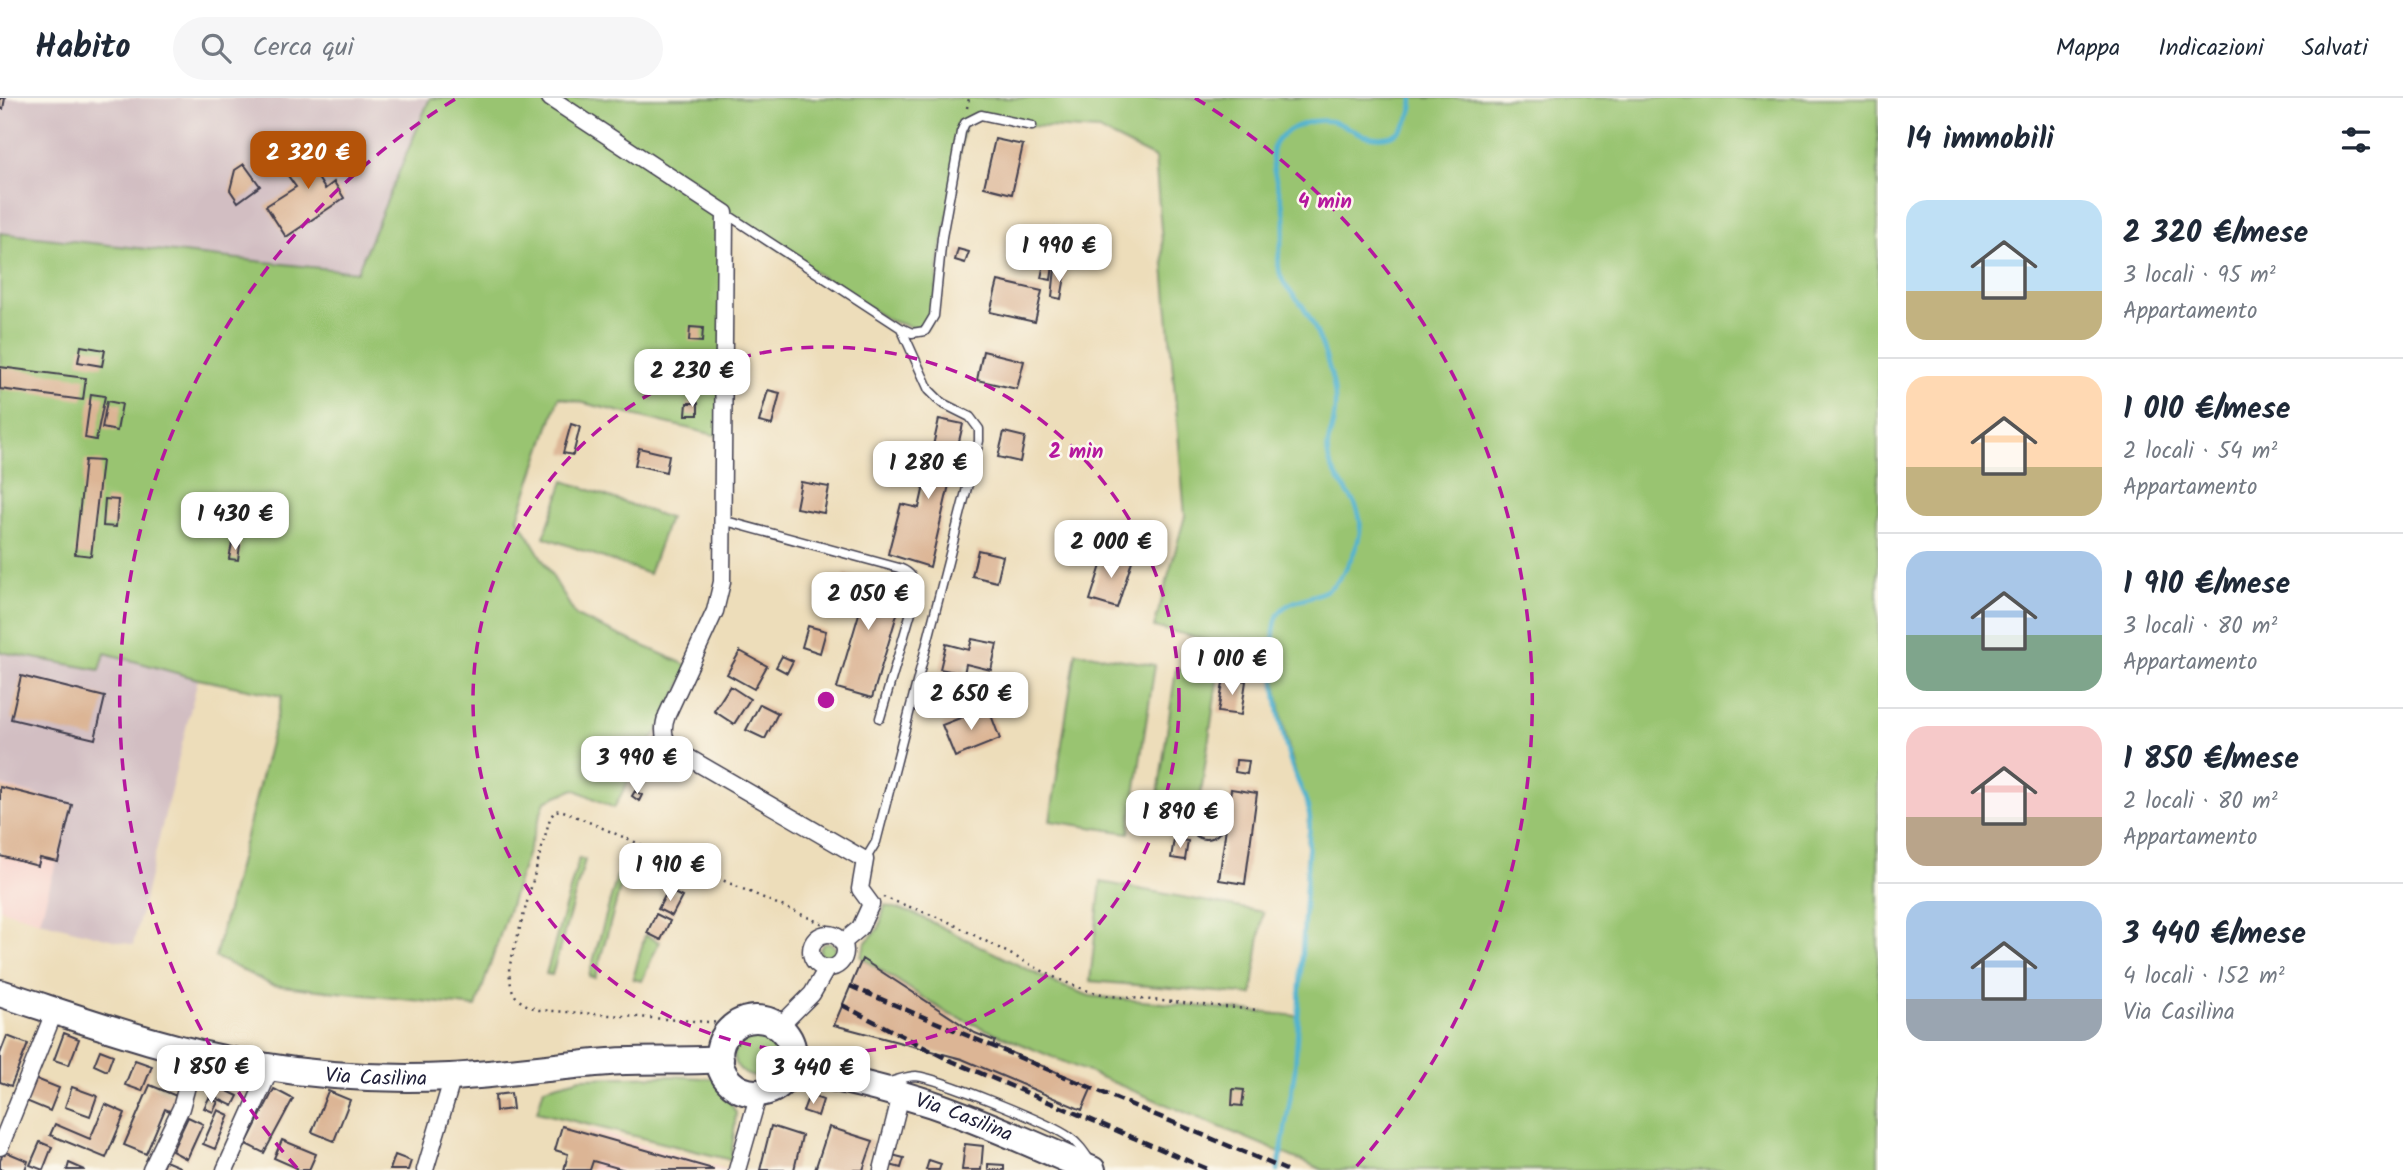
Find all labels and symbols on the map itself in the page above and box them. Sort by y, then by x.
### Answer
pin: 2 320 € [243,132,373,191]
text: 4 min [1298,186,1352,219]
pin: 1 990 € [994,225,1124,284]
pin: 2 230 € [627,350,757,409]
text: 2 min [1049,436,1103,469]
pin: 1 280 € [863,442,993,501]
pin: 1 430 € [170,492,300,552]
pin: 2 000 € [1046,520,1176,580]
pin: 2 050 € [803,573,933,632]
pin: 1 010 € [1167,638,1297,697]
pin: 2 650 € [906,672,1036,732]
centre of rings [814,688,838,712]
pin: 3 990 € [572,736,702,796]
pin: 1 890 € [1115,790,1245,850]
pin: 1 910 € [605,844,735,903]
pin: 1 850 € [146,1046,276,1105]
pin: 3 440 € [748,1046,878,1106]
street label: Via Casilina [324,1059,427,1096]
street label: Via Casilina [911,1085,1018,1152]

